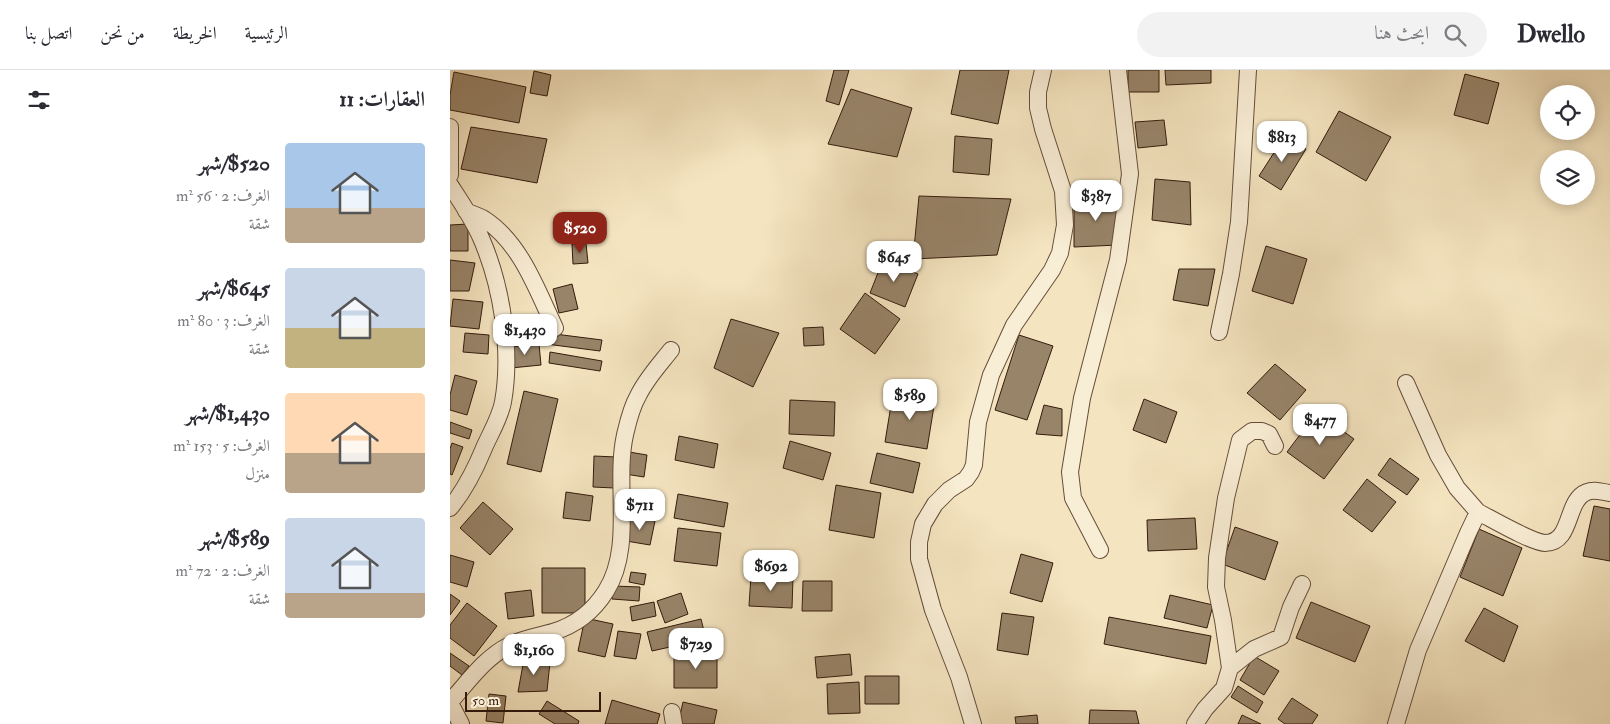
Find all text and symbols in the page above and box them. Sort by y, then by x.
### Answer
search box [1137,12,1487,57]
text: Dwello [1517,19,1585,50]
text: ابحث هنا [1374,21,1429,45]
icon: search [1441,21,1469,49]
text: اتصل بنا [25,22,72,45]
text: من نحن [100,22,145,45]
text: الخريطة [173,22,217,45]
text: الرئيسية [245,22,288,45]
map controls [1540,85,1595,205]
button: locate [1540,85,1595,140]
icon: filters [25,86,53,114]
text: العقارات: 11 [339,86,425,113]
pin: $813 [1252,121,1312,163]
text: $813 [1268,127,1296,147]
text: $520/شهر [198,150,270,177]
button: layers [1540,150,1595,205]
icon: home [325,163,385,223]
pin: $387 [1066,180,1126,222]
text: الغرف: 2 · 56 m² [176,186,270,206]
text: $387 [1081,186,1111,206]
pin: $520 [550,212,610,254]
text: شقة [249,214,270,234]
text: $520 [564,218,596,238]
pin: $645 [864,240,924,283]
text: $645 [878,247,910,267]
text: $645/شهر [197,275,270,302]
icon: home [325,288,385,348]
text: الغرف: 3 · 80 m² [177,311,270,331]
pin: $1,430 [484,314,566,356]
text: $1,430 [504,320,546,340]
text: شقة [249,339,270,359]
pin: $589 [880,378,940,421]
text: $589 [894,385,926,405]
text: $1,430/شهر [185,400,270,427]
pin: $477 [1290,404,1350,446]
text: $477 [1304,410,1336,430]
icon: home [325,413,385,473]
text: الغرف: 5 · 153 m² [173,436,270,456]
text: منزل [245,464,270,484]
pin: $711 [610,488,670,531]
text: $711 [626,495,654,515]
text: $589/شهر [199,525,270,552]
icon: home [325,538,385,598]
pin: $692 [741,550,801,592]
text: $692 [754,556,788,576]
text: الغرف: 2 · 72 m² [176,561,270,581]
text: شقة [249,589,270,609]
pin: $729 [666,628,726,670]
pin: $1,160 [493,634,575,676]
text: $729 [680,634,712,654]
text: $1,160 [514,640,554,660]
scale bar [465,689,601,712]
text: 50 m [472,692,499,709]

